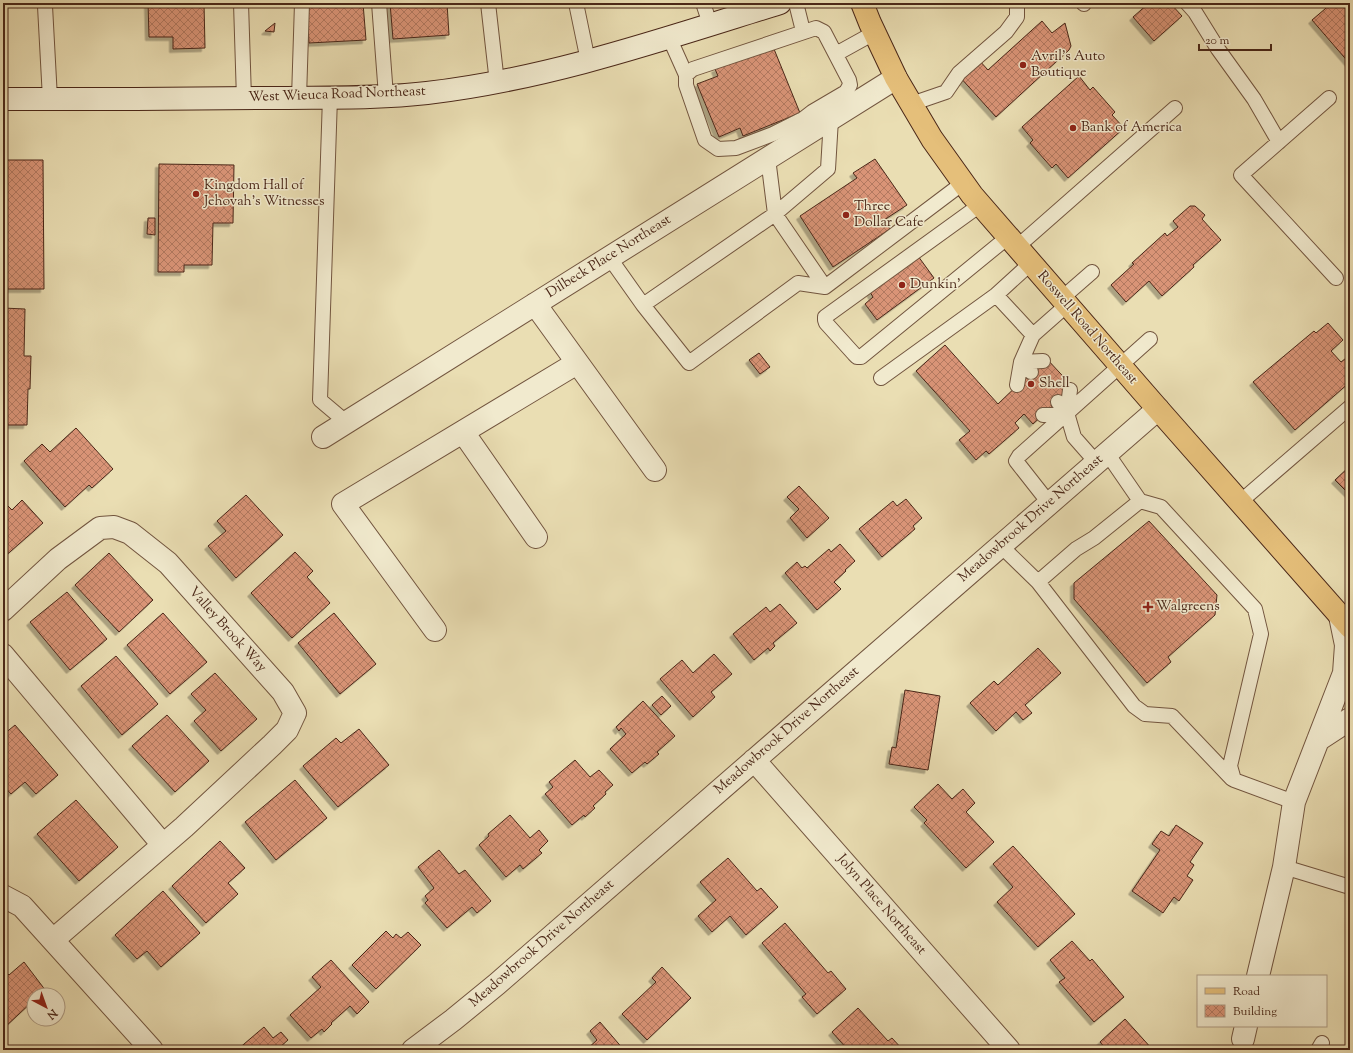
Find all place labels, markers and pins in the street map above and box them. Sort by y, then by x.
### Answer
place label: Avril's Auto Boutique [1031,47,1105,83]
marker: Avril's Auto Boutique [1018,60,1028,70]
place label: Bank of America [1081,118,1182,138]
marker: Bank of America [1068,123,1078,133]
place label: Kingdom Hall of Jehovah’s Witnesses [203,176,325,212]
marker: Kingdom Hall of Jehovah’s Witnesses [191,189,201,199]
place label: Three Dollar Cafe [854,197,924,233]
marker: Three Dollar Cafe [841,210,851,220]
place label: Dunkin' [910,275,961,295]
marker: Dunkin' [897,280,907,290]
place label: Shell [1039,374,1070,394]
marker: Shell [1026,379,1036,389]
place label: Walgreens [1156,597,1220,617]
marker: Walgreens [1143,602,1153,612]

